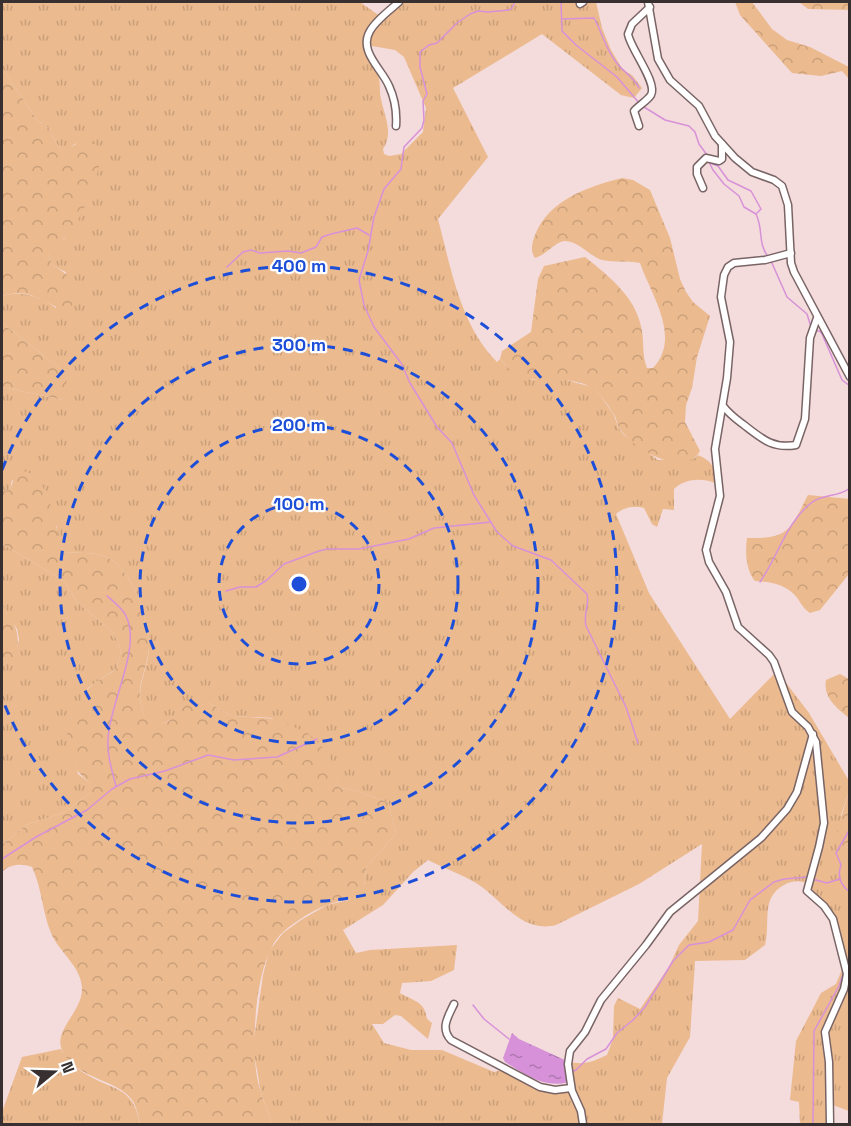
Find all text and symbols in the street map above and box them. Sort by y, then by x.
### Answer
text: 400 m [272,254,326,277]
text: 300 m [272,333,326,356]
text: 200 m [272,413,326,436]
text: 100 m [273,492,325,515]
centre of rings [289,574,309,594]
north arrow [24,1042,84,1102]
text: N [56,1059,79,1076]

